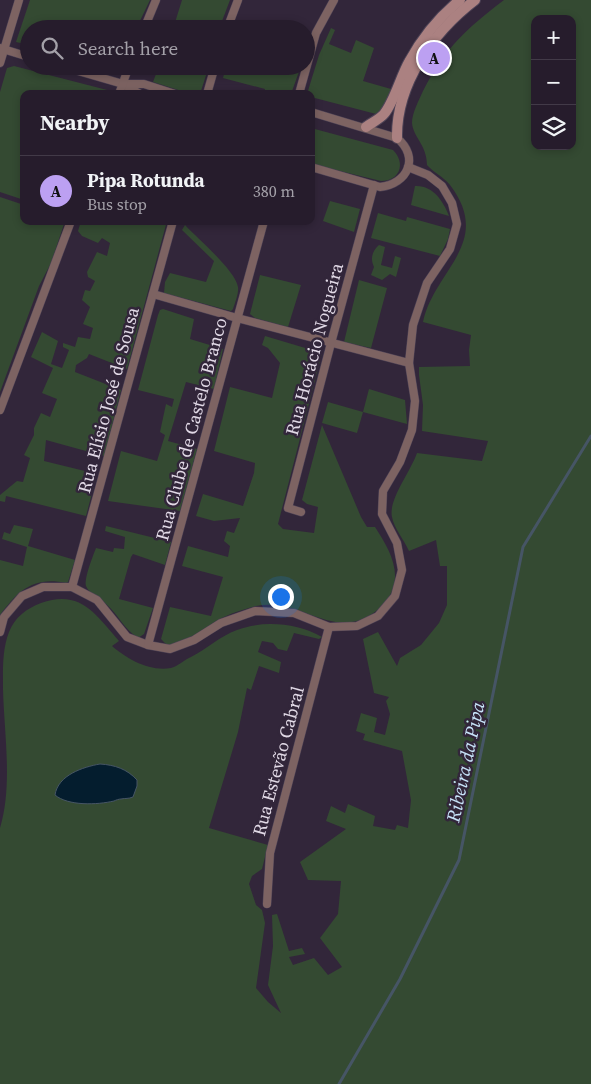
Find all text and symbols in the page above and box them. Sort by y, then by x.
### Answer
map controls [531,15,576,150]
button: + [531,15,576,60]
search box [20,20,315,75]
icon: search [38,34,66,62]
text: Search here [78,35,178,61]
pin: A [418,39,450,77]
button: − [531,60,576,105]
button: layers [531,105,576,150]
text: Nearby [40,108,110,137]
text: Pipa Rotunda [87,167,205,193]
text: A [51,180,61,202]
text: 380 m [253,180,295,202]
text: Bus stop [87,193,147,215]
street label: Rua Horácio Nogueira [279,259,349,438]
street label: Rua Elísio José de Sousa [71,303,145,496]
street label: Rua Clube de Castelo Branco [149,315,233,543]
your location [268,584,294,610]
street label: Rua Estevão Cabral [246,683,310,839]
water label: Ribeira da Pipa [439,699,490,826]

